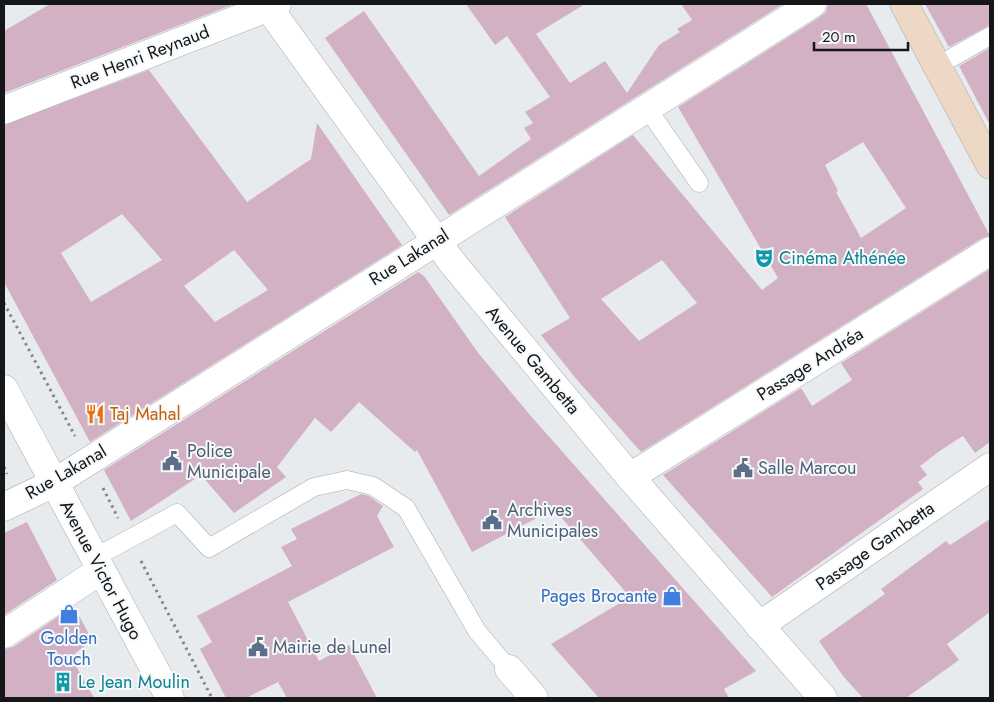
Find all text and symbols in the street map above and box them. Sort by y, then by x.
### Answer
street label: Rue Henri Reynaud [67,19,213,95]
scale bar [814,20,908,52]
text: 20 m [822,26,856,48]
street label: Rue Lakanal [364,222,454,292]
place label: Cinéma Athénée [779,245,906,271]
theatre icon: Cinéma Athénée [753,247,775,269]
street label: Avenue Gambetta [480,300,586,420]
street label: Passage Andréa [752,321,868,407]
place label: Taj Mahal [110,401,181,427]
restaurant icon: Taj Mahal [84,403,106,425]
street label: Rue Lakanal [21,438,111,506]
place label: Police Municipale [187,438,271,485]
public building icon: Police Municipale [161,450,183,472]
place label: Salle Marcou [758,455,857,481]
public building icon: Salle Marcou [732,457,754,479]
street label: Passage Gambetta [810,495,940,597]
street label: Avenue Victor Hugo [53,496,149,645]
place label: Archives Municipales [507,497,598,544]
public building icon: Archives Municipales [481,509,503,531]
place label: Pages Brocante [541,583,657,609]
shop icon: Pages Brocante [661,585,683,607]
shop icon: Golden Touch [58,603,80,625]
place label: Golden Touch [41,625,97,672]
place label: Mairie de Lunel [273,634,391,660]
public building icon: Mairie de Lunel [247,636,269,658]
place label: Le Jean Moulin [78,669,190,695]
building icon: Le Jean Moulin [52,671,74,693]

